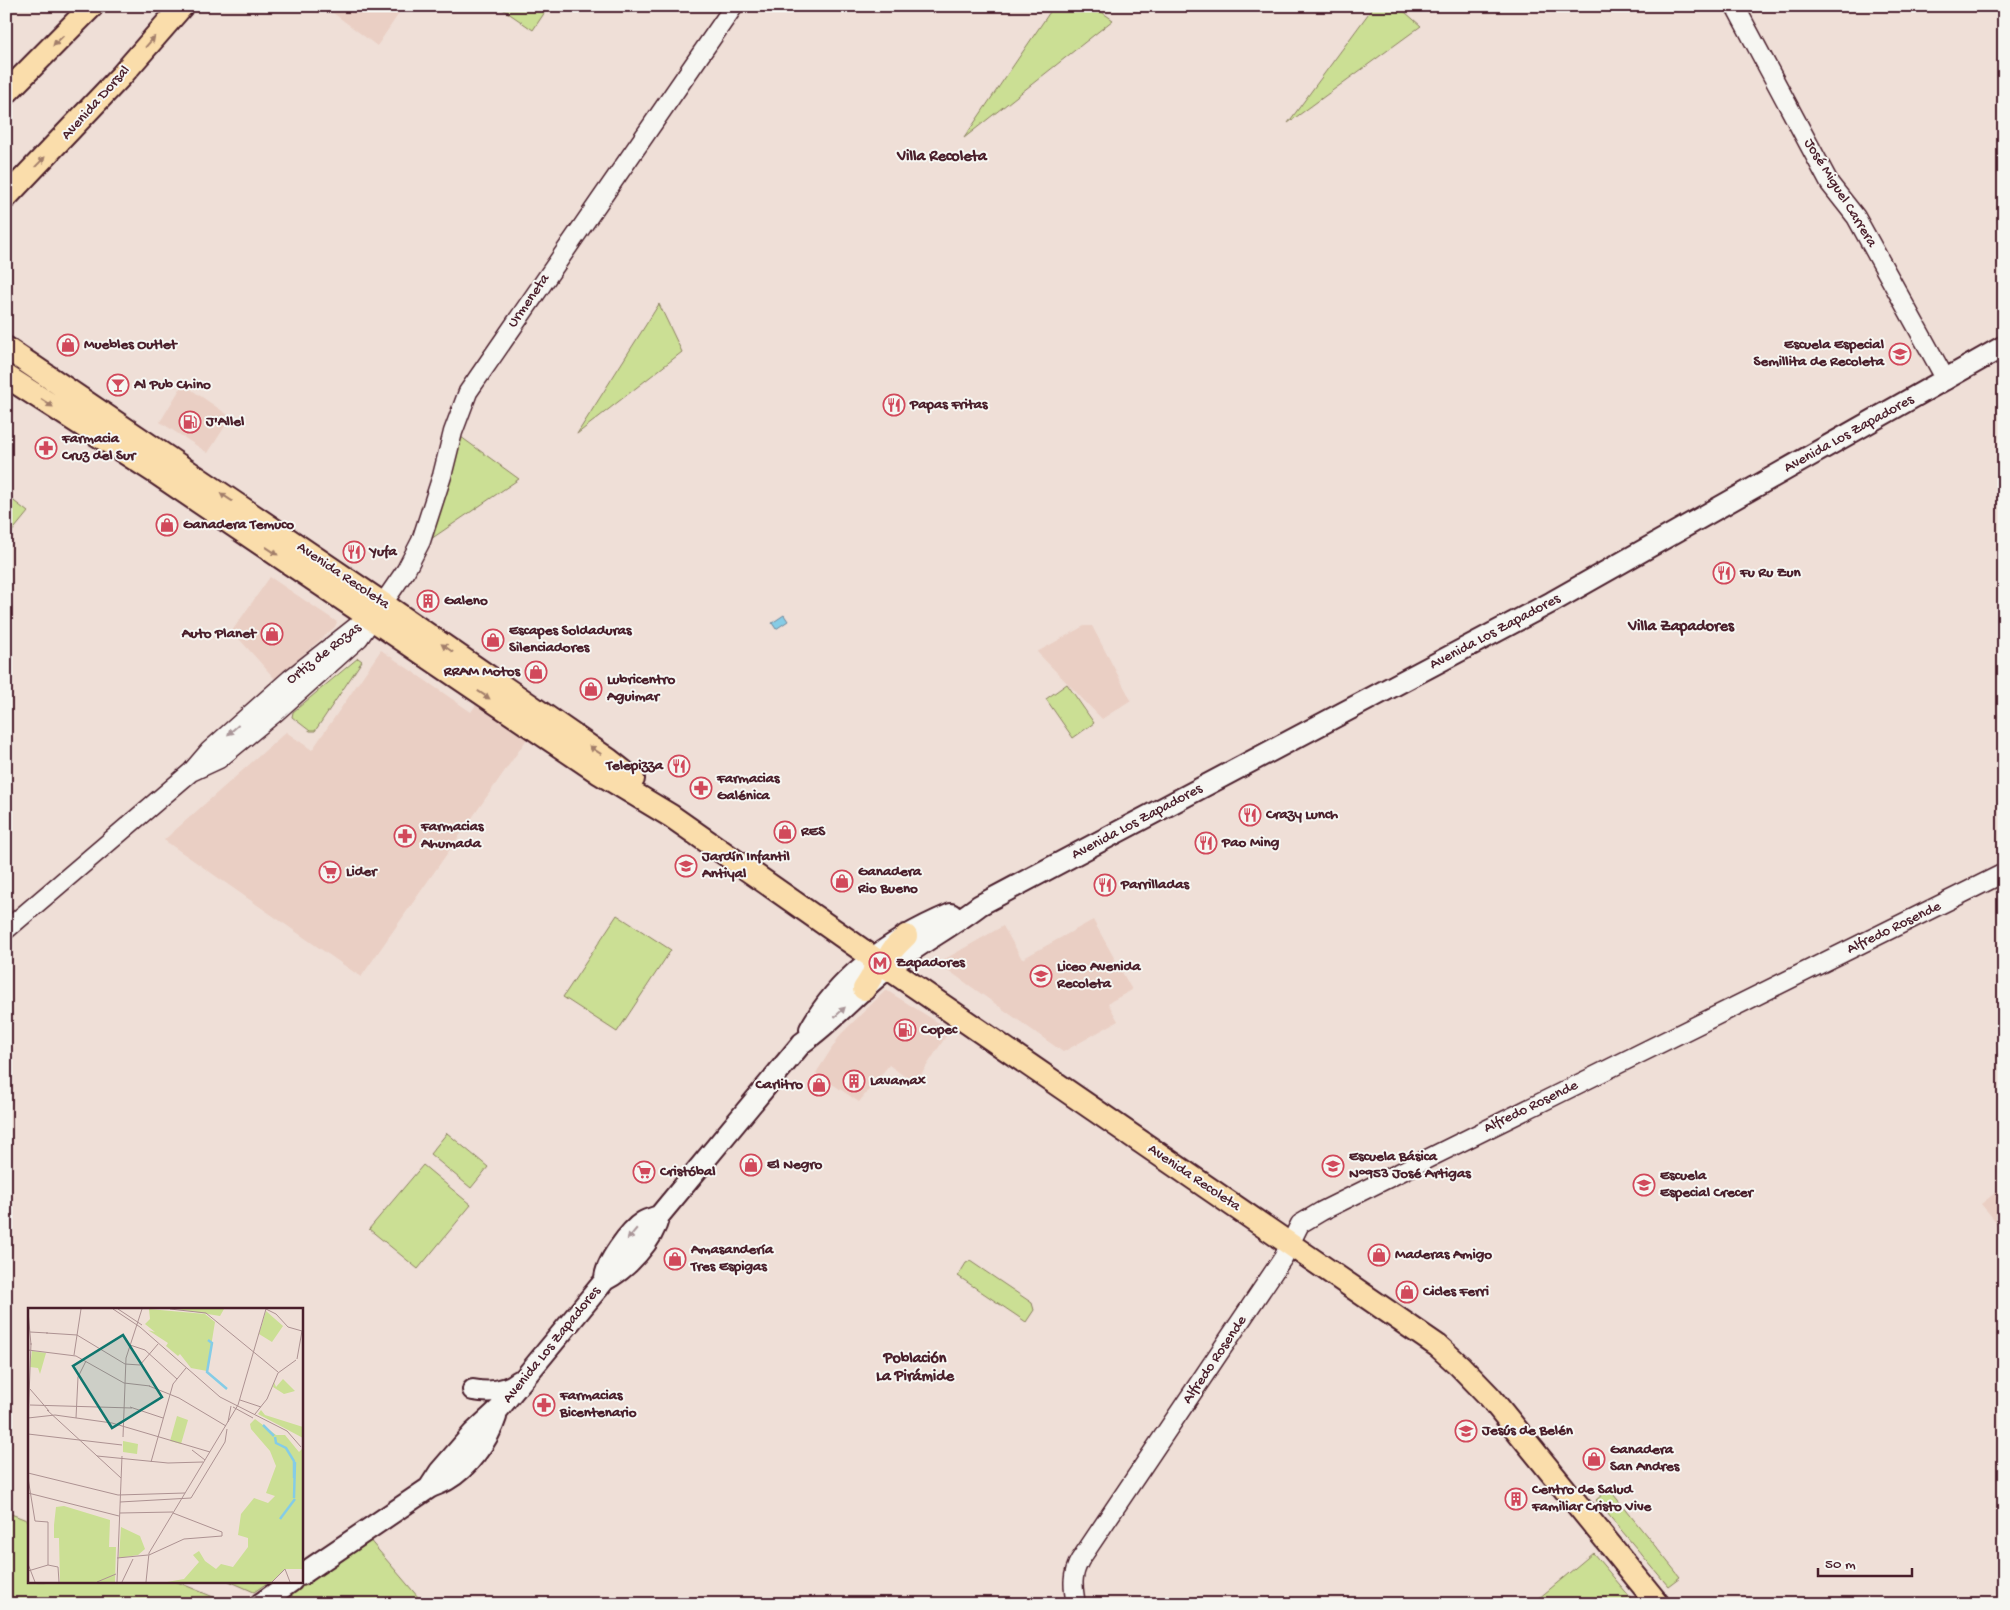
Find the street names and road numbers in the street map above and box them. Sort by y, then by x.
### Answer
street label: Avenida Dorsal [58,62,134,144]
street label: José Miguel Carrera [1799,135,1881,251]
street label: Urmeneta [504,270,554,331]
street label: Avenida Los Zapadores [1781,391,1917,477]
street label: Avenida Recoleta [293,538,393,614]
street label: Avenida Los Zapadores [1427,590,1564,674]
street label: Ortiz de Rozas [283,619,365,689]
street label: Avenida Los Zapadores [1069,780,1206,864]
street label: Alfredo Rosende [1844,897,1944,959]
street label: Alfredo Rosende [1481,1076,1581,1138]
street label: Avenida Recoleta [1144,1140,1244,1216]
street label: Avenida Los Zapadores [499,1282,605,1407]
street label: Alfredo Rosende [1179,1312,1251,1408]

